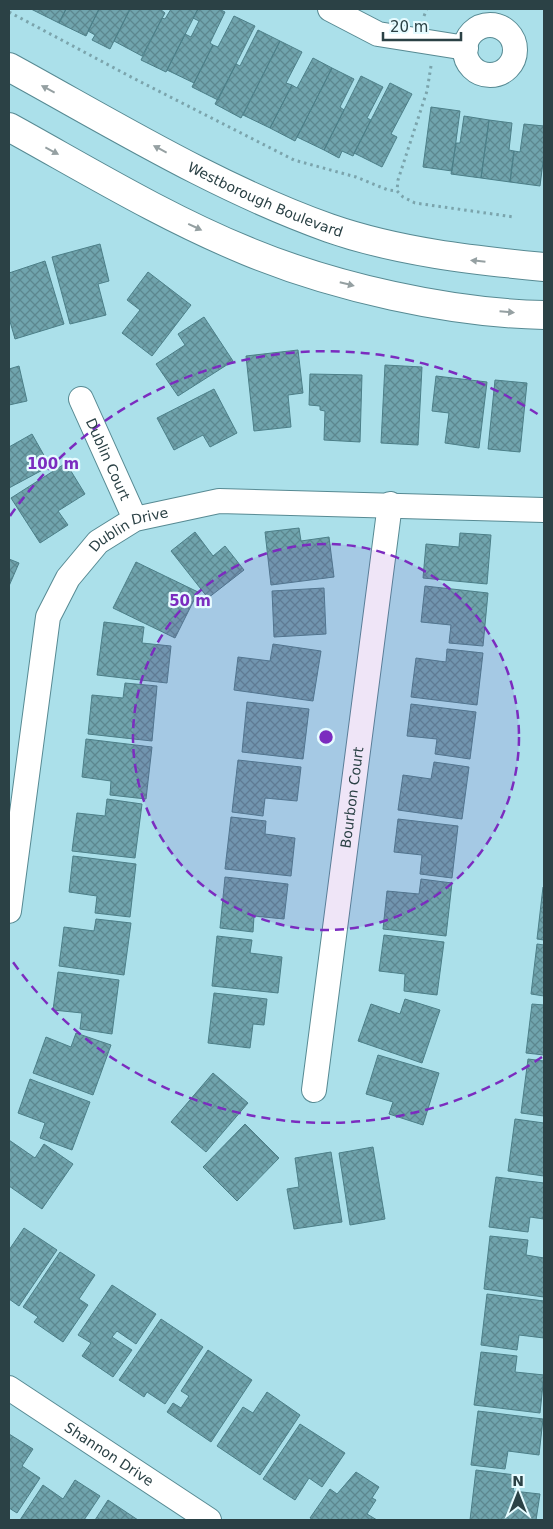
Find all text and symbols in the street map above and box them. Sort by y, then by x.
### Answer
scale bar [383,10,460,42]
text: 20 m [390,18,428,36]
one-way arrow [41,84,55,93]
one-way arrow [153,145,167,153]
one-way arrow [45,146,58,155]
street label: Westborough Boulevard [185,159,345,240]
one-way arrow [188,223,202,231]
one-way arrow [470,257,486,265]
one-way arrow [339,280,354,288]
one-way arrow [499,308,515,316]
street label: Dublin Court [83,416,134,503]
text: 100 m [27,455,79,473]
street label: Dublin Drive [86,504,170,555]
text: 50 m [169,592,211,610]
centre of rings [317,728,335,746]
street label: Bourbon Court [337,745,367,849]
street label: Shannon Drive [62,1419,157,1489]
north arrow [493,1469,543,1519]
text: N [512,1473,524,1489]

